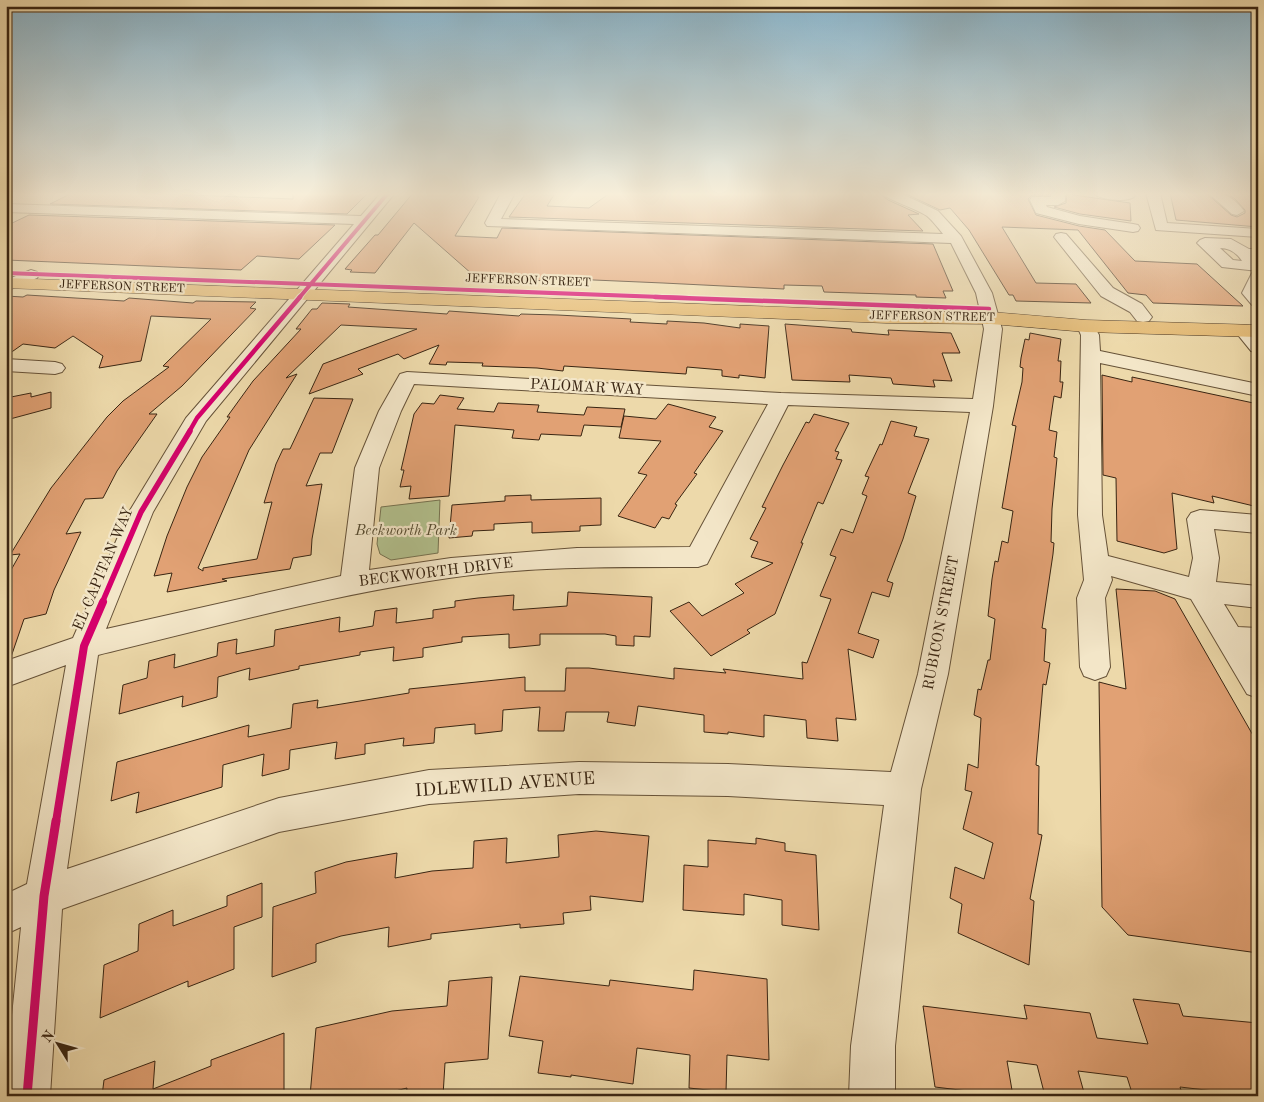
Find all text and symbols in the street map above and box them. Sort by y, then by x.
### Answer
street label: JEFFERSON STREET [465,273,591,289]
street label: JEFFERSON STREET [59,279,185,295]
street label: JEFFERSON STREET [869,310,995,324]
street label: PALOMAR WAY [529,378,645,398]
street label: EL CAPITAN WAY [71,505,137,633]
park label: Beckworth Park [354,524,457,539]
street label: RUBICON STREET [922,555,962,691]
street label: BECKWORTH DRIVE [358,556,514,590]
street label: IDLEWILD AVENUE [414,770,596,800]
north arrow [32,1020,82,1070]
text: N [40,1028,57,1045]

